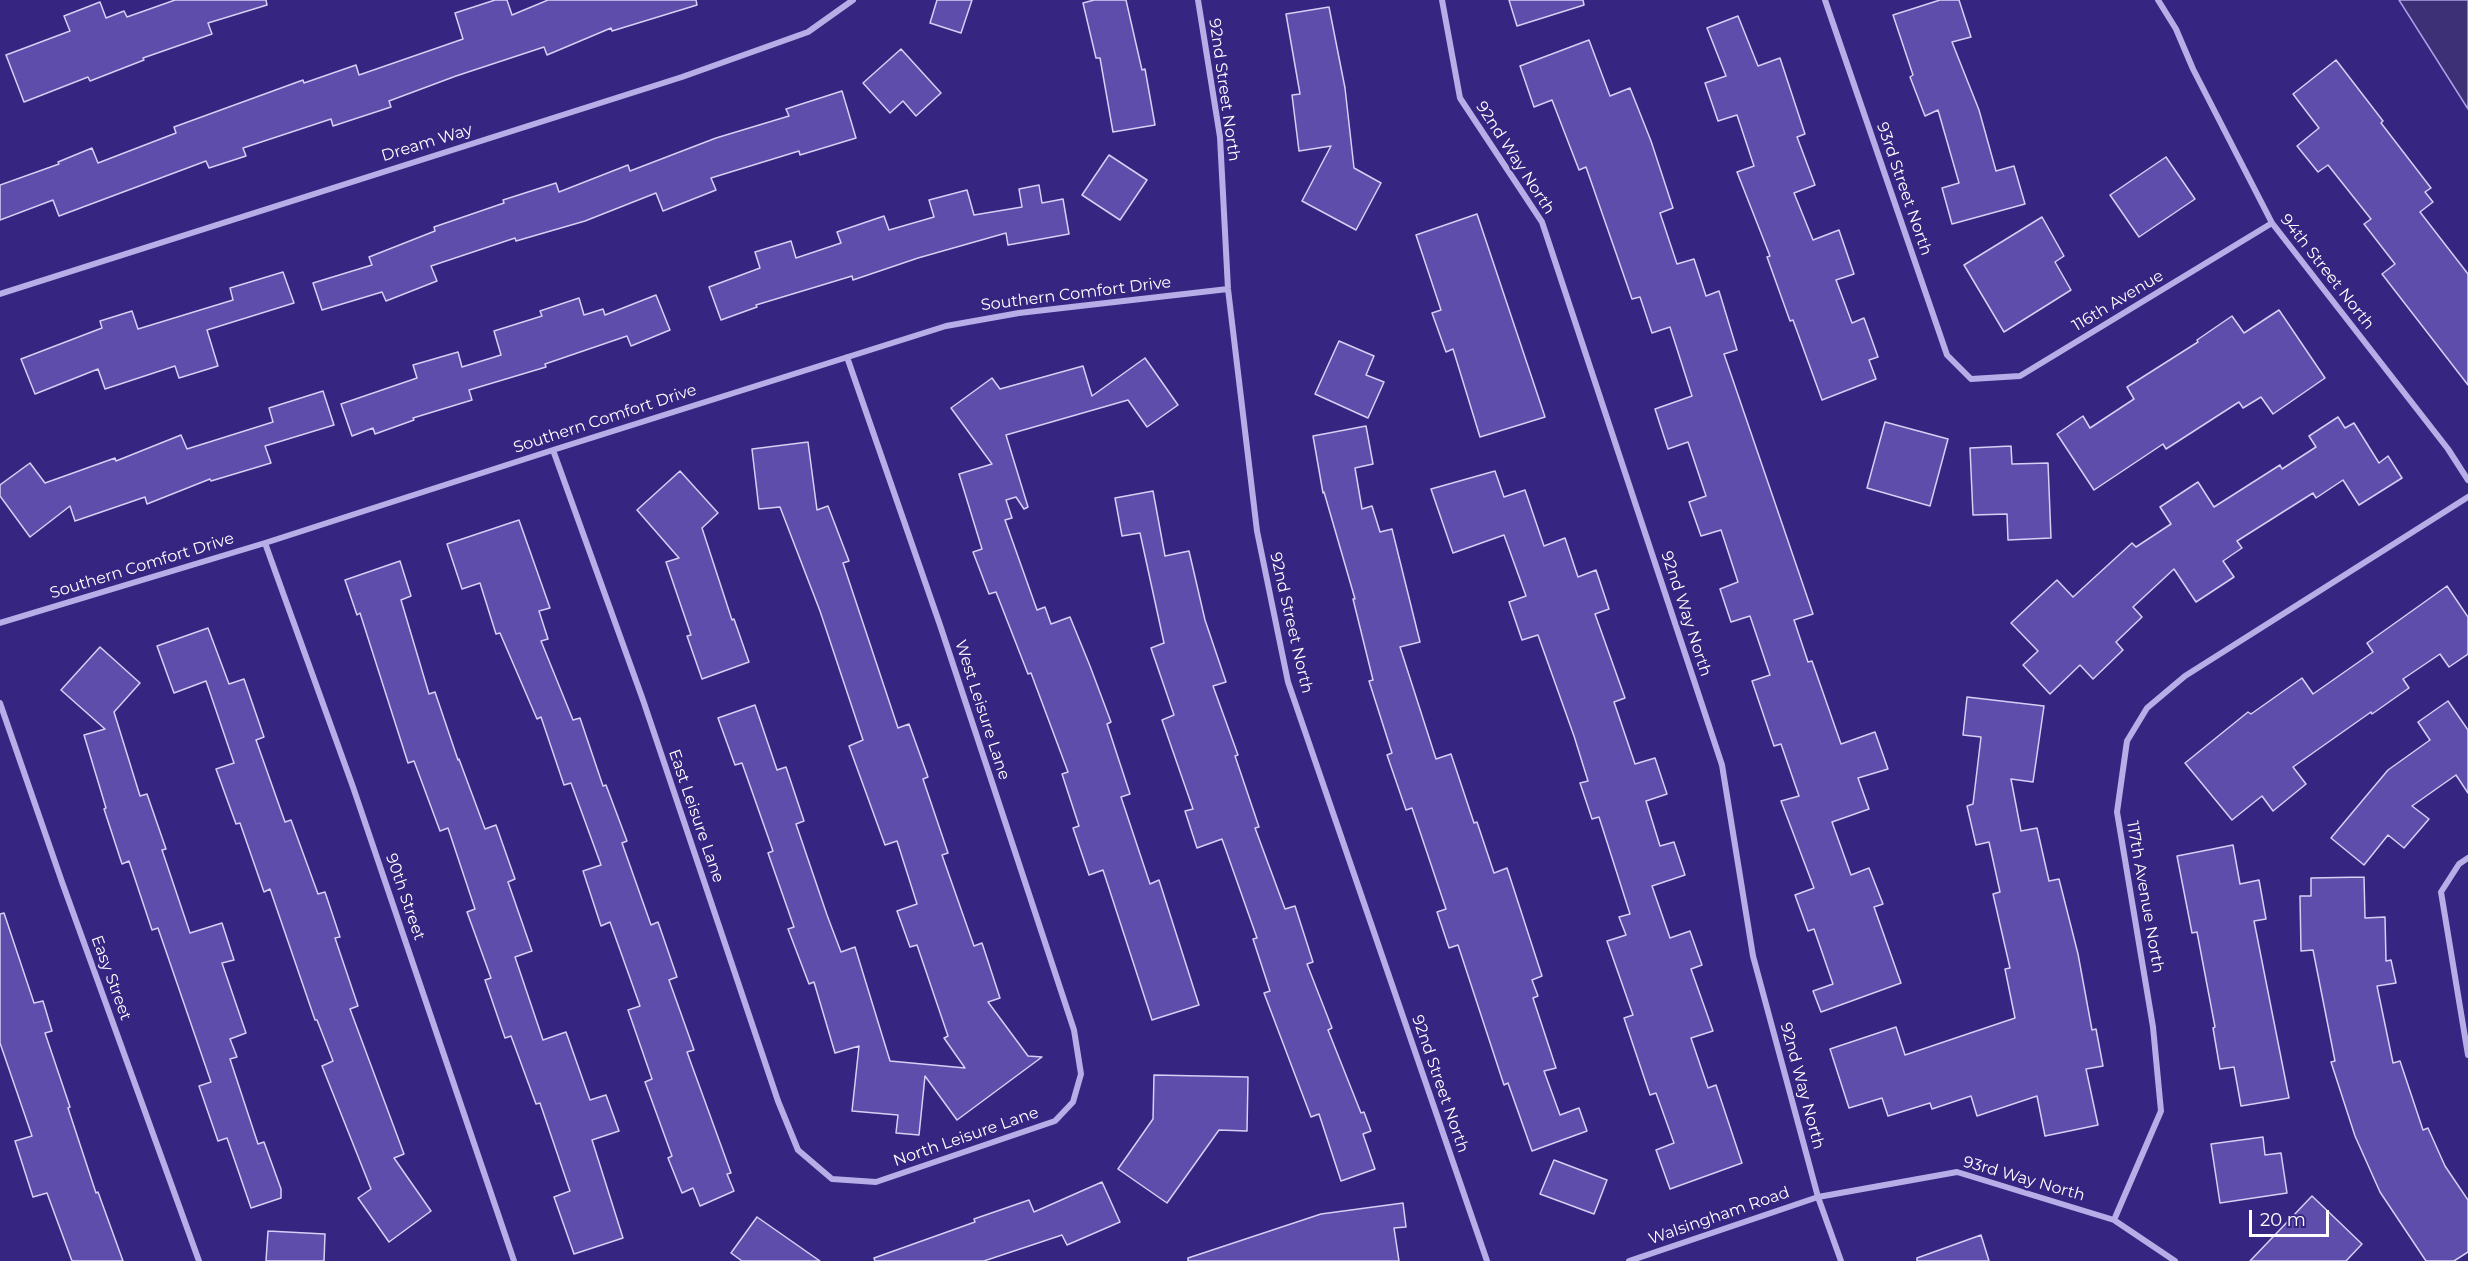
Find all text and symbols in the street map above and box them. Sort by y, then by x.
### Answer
street label: 92nd Street North [1204,17,1244,163]
street label: 92nd Way North [1471,98,1559,218]
street label: Dream Way [379,120,475,166]
street label: 93rd Street North [1872,120,1936,258]
street label: 94th Street North [2276,210,2378,334]
street label: 116th Avenue [2069,266,2167,336]
street label: Southern Comfort Drive [980,273,1172,315]
street label: Southern Comfort Drive [511,380,699,458]
street label: Southern Comfort Drive [48,529,236,603]
street label: 92nd Way North [1657,549,1715,679]
street label: 92nd Street North [1265,551,1317,695]
street label: West Leisure Lane [950,637,1014,783]
street label: East Leisure Lane [664,747,728,885]
street label: 117th Avenue North [2122,820,2168,974]
street label: 90th Street [381,851,429,943]
street label: Easy Street [87,933,135,1023]
street label: 92nd Street North [1407,1013,1473,1155]
street label: 92nd Way North [1776,1020,1828,1152]
street label: North Leisure Lane [891,1103,1041,1171]
street label: 93rd Way North [1961,1152,2087,1206]
street label: Walsingham Road [1646,1183,1792,1249]
scale bar [2252,1198,2332,1236]
text: 20 m [2260,1209,2306,1231]

